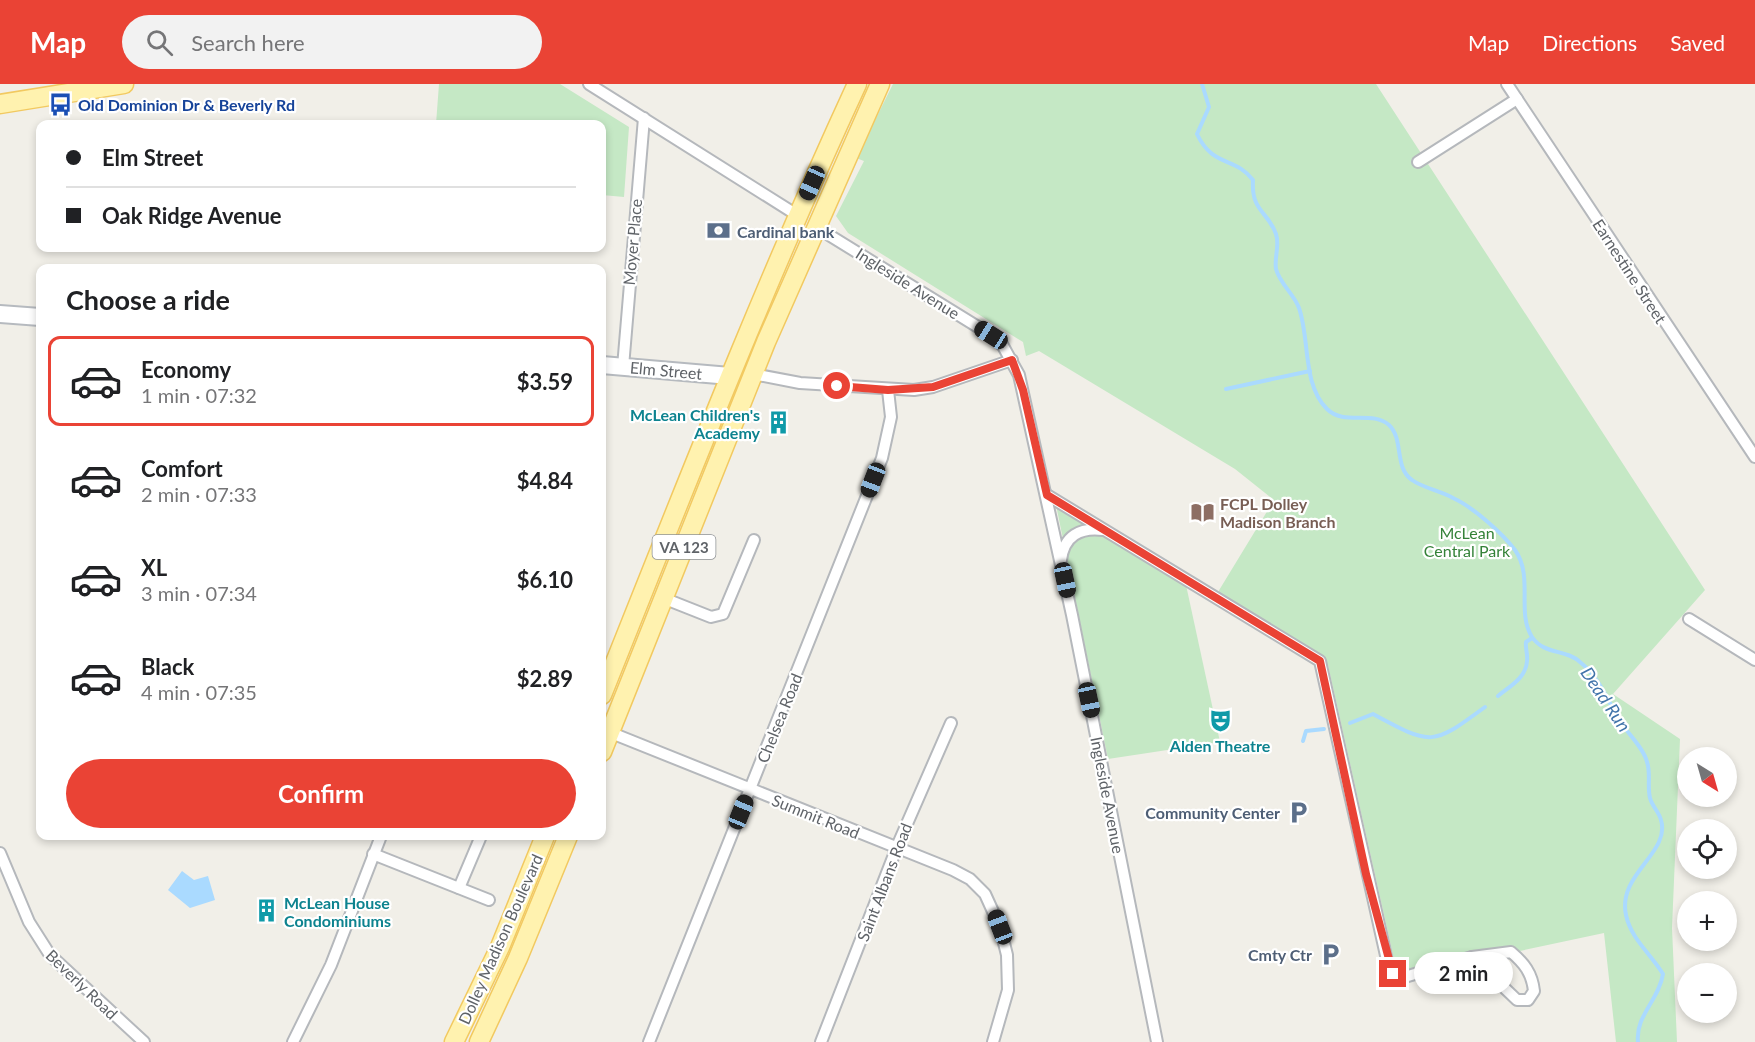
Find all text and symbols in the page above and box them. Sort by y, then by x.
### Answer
search box [122,15,542,69]
text: Map [30,25,86,59]
icon: search [143,26,176,59]
text: Search here [191,29,305,56]
text: Map [1468,30,1509,55]
text: Directions [1542,30,1637,55]
text: Saved [1670,30,1725,55]
bus stop icon: Old Dominion Dr & Beverly Rd [47,91,73,117]
place label: Old Dominion Dr & Beverly Rd [78,95,295,114]
text: Elm Street [102,144,203,171]
car [796,163,828,203]
street label: Moyer Place [619,198,645,286]
text: Oak Ridge Avenue [102,202,282,229]
street label: Earnestine Street [1589,215,1671,327]
bank icon: Cardinal bank [706,218,732,244]
place label: Cardinal bank [737,222,835,241]
street label: Ingleside Avenue [853,244,963,322]
text: Choose a ride [66,283,230,316]
car [971,318,1011,352]
icon: car [69,354,123,408]
text: Economy [141,356,231,383]
street label: Elm Street [629,357,703,383]
text: $3.59 [517,368,573,395]
route start [823,372,850,399]
text: 1 min · 07:32 [141,383,257,407]
place label: McLean Children's Academy [630,405,761,442]
building icon: McLean Children's Academy [765,410,791,436]
icon: car [69,453,123,507]
text: Comfort [141,455,223,482]
car [858,460,888,500]
text: $4.84 [517,467,573,494]
text: 2 min · 07:33 [141,482,257,506]
place label: FCPL Dolley Madison Branch [1220,494,1335,531]
library icon: FCPL Dolley Madison Branch [1189,499,1215,525]
park label: McLean Central Park [1424,523,1511,560]
road number: VA 123 [652,535,716,559]
icon: car [69,552,123,606]
text: XL [141,554,167,581]
car [1052,561,1078,599]
text: $6.10 [517,566,573,593]
text: 3 min · 07:34 [141,581,257,605]
icon: car [69,651,123,705]
text: Black [141,653,194,680]
water label: Dead Run [1576,662,1636,736]
text: $2.89 [517,665,573,692]
street label: Chelsea Road [752,671,806,765]
text: 4 min · 07:35 [141,680,257,704]
car [1076,681,1102,719]
theatre icon: Alden Theatre [1207,707,1233,733]
street label: Ingleside Avenue [1087,735,1129,855]
place label: Alden Theatre [1169,736,1271,755]
north arrow [1677,747,1737,807]
map controls [1677,747,1737,1023]
button: Confirm [66,759,576,828]
street label: Summit Road [769,790,863,842]
car [726,792,756,832]
parking icon: Community Center [1285,799,1311,825]
place label: Community Center [1145,803,1280,822]
button: locate [1677,819,1737,879]
street label: Saint Albans Road [853,820,915,944]
street label: Dolley Madison Boulevard [454,851,546,1027]
button: + [1677,891,1737,951]
place label: McLean House Condominiums [284,893,391,930]
building icon: McLean House Condominiums [253,898,279,924]
car [985,907,1015,947]
parking icon: Cmty Ctr [1317,941,1343,967]
street label: Beverly Road [42,945,122,1023]
place label: Cmty Ctr [1248,945,1312,964]
callout: 2 min [1414,953,1513,995]
route end [1379,960,1406,987]
text: 2 min [1439,961,1488,985]
button: − [1677,963,1737,1023]

